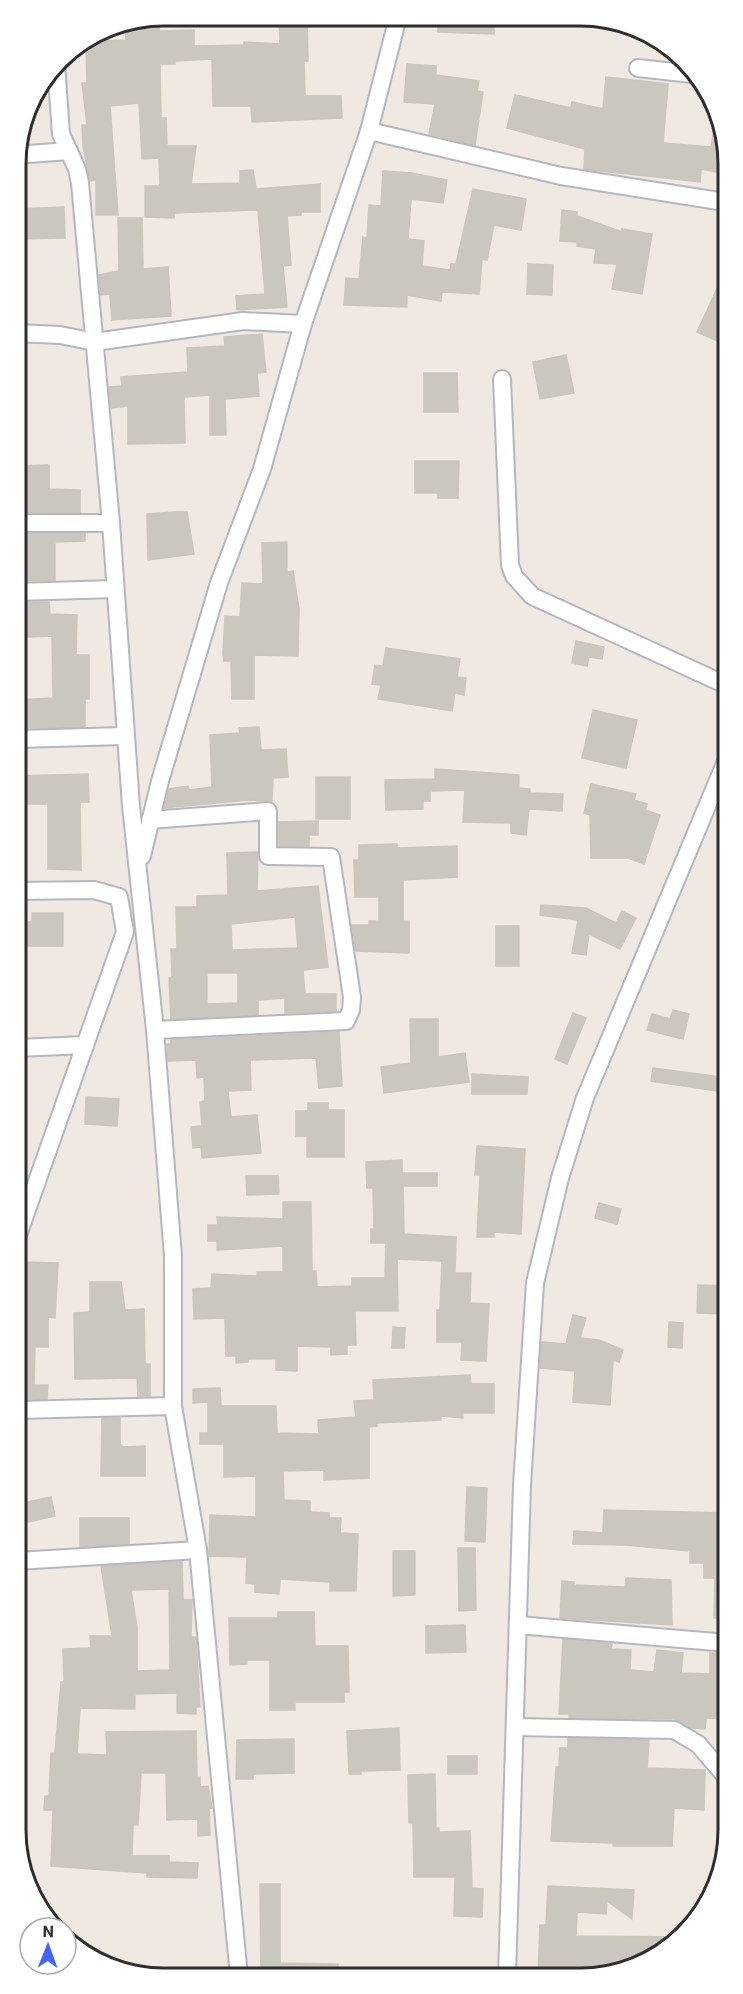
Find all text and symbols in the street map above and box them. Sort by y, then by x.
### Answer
north arrow [18,1916,78,1976]
text: N [42,1922,54,1941]

